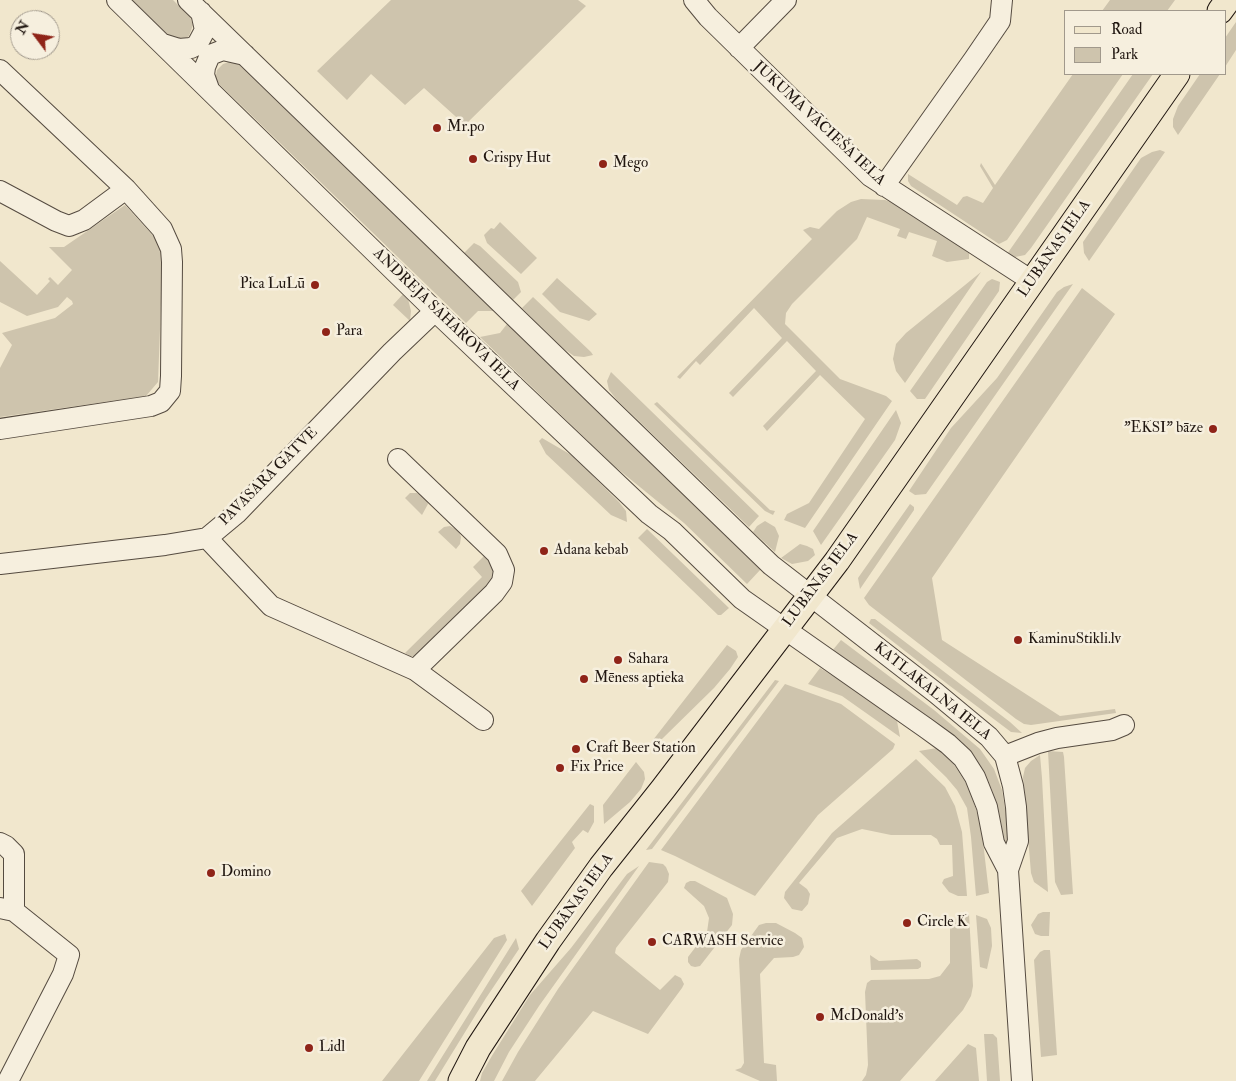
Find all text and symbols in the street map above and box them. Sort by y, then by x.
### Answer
north arrow [10,10,60,60]
legend [1064,10,1226,75]
text: N [12,18,33,37]
text: Road [1111,20,1142,39]
text: Park [1111,45,1138,64]
street label: JUKUMA VĀCIEŠA IELA [749,58,889,190]
place label: Mr.po [447,119,485,137]
marker: Mr.po [431,122,443,134]
place label: Crispy Hut [483,150,551,168]
marker: Crispy Hut [467,153,479,165]
place label: Mego [613,155,648,173]
marker: Mego [597,158,609,170]
street label: LUBĀNAS IELA [1015,197,1095,301]
street label: ANDREJA SAHAROVA IELA [369,245,523,395]
place label: Pica LuLū [240,276,305,294]
marker: Pica LuLū [309,279,321,291]
place label: Para [336,323,362,341]
marker: Para [320,326,332,338]
place label: "EKSI" bāze [1124,420,1203,438]
marker: "EKSI" bāze [1207,423,1219,435]
street label: PAVASARA GATVE [216,424,322,530]
street label: LUBĀNAS IELA [779,529,863,631]
place label: Adana kebab [554,542,628,560]
marker: Adana kebab [538,545,550,557]
place label: KaminuStikli.lv [1028,631,1121,649]
marker: KaminuStikli.lv [1012,634,1024,646]
street label: KATLAKALNA IELA [870,639,994,745]
place label: Sahara [628,651,668,669]
marker: Sahara [612,654,624,666]
place label: Mēness aptieka [594,670,684,688]
marker: Mēness aptieka [578,673,590,685]
place label: Craft Beer Station [586,740,696,758]
marker: Craft Beer Station [570,743,582,755]
place label: Fix Price [570,759,624,777]
marker: Fix Price [554,762,566,774]
street label: LUBĀNAS IELA [536,850,618,954]
place label: Domino [221,864,271,882]
marker: Domino [205,867,217,879]
place label: Circle K [917,914,967,932]
marker: Circle K [901,917,913,929]
place label: CARWASH Service [662,933,783,951]
marker: CARWASH Service [646,936,658,948]
place label: McDonald's [830,1008,903,1026]
marker: McDonald's [814,1011,826,1023]
place label: Lidl [319,1039,345,1057]
marker: Lidl [303,1042,315,1054]

